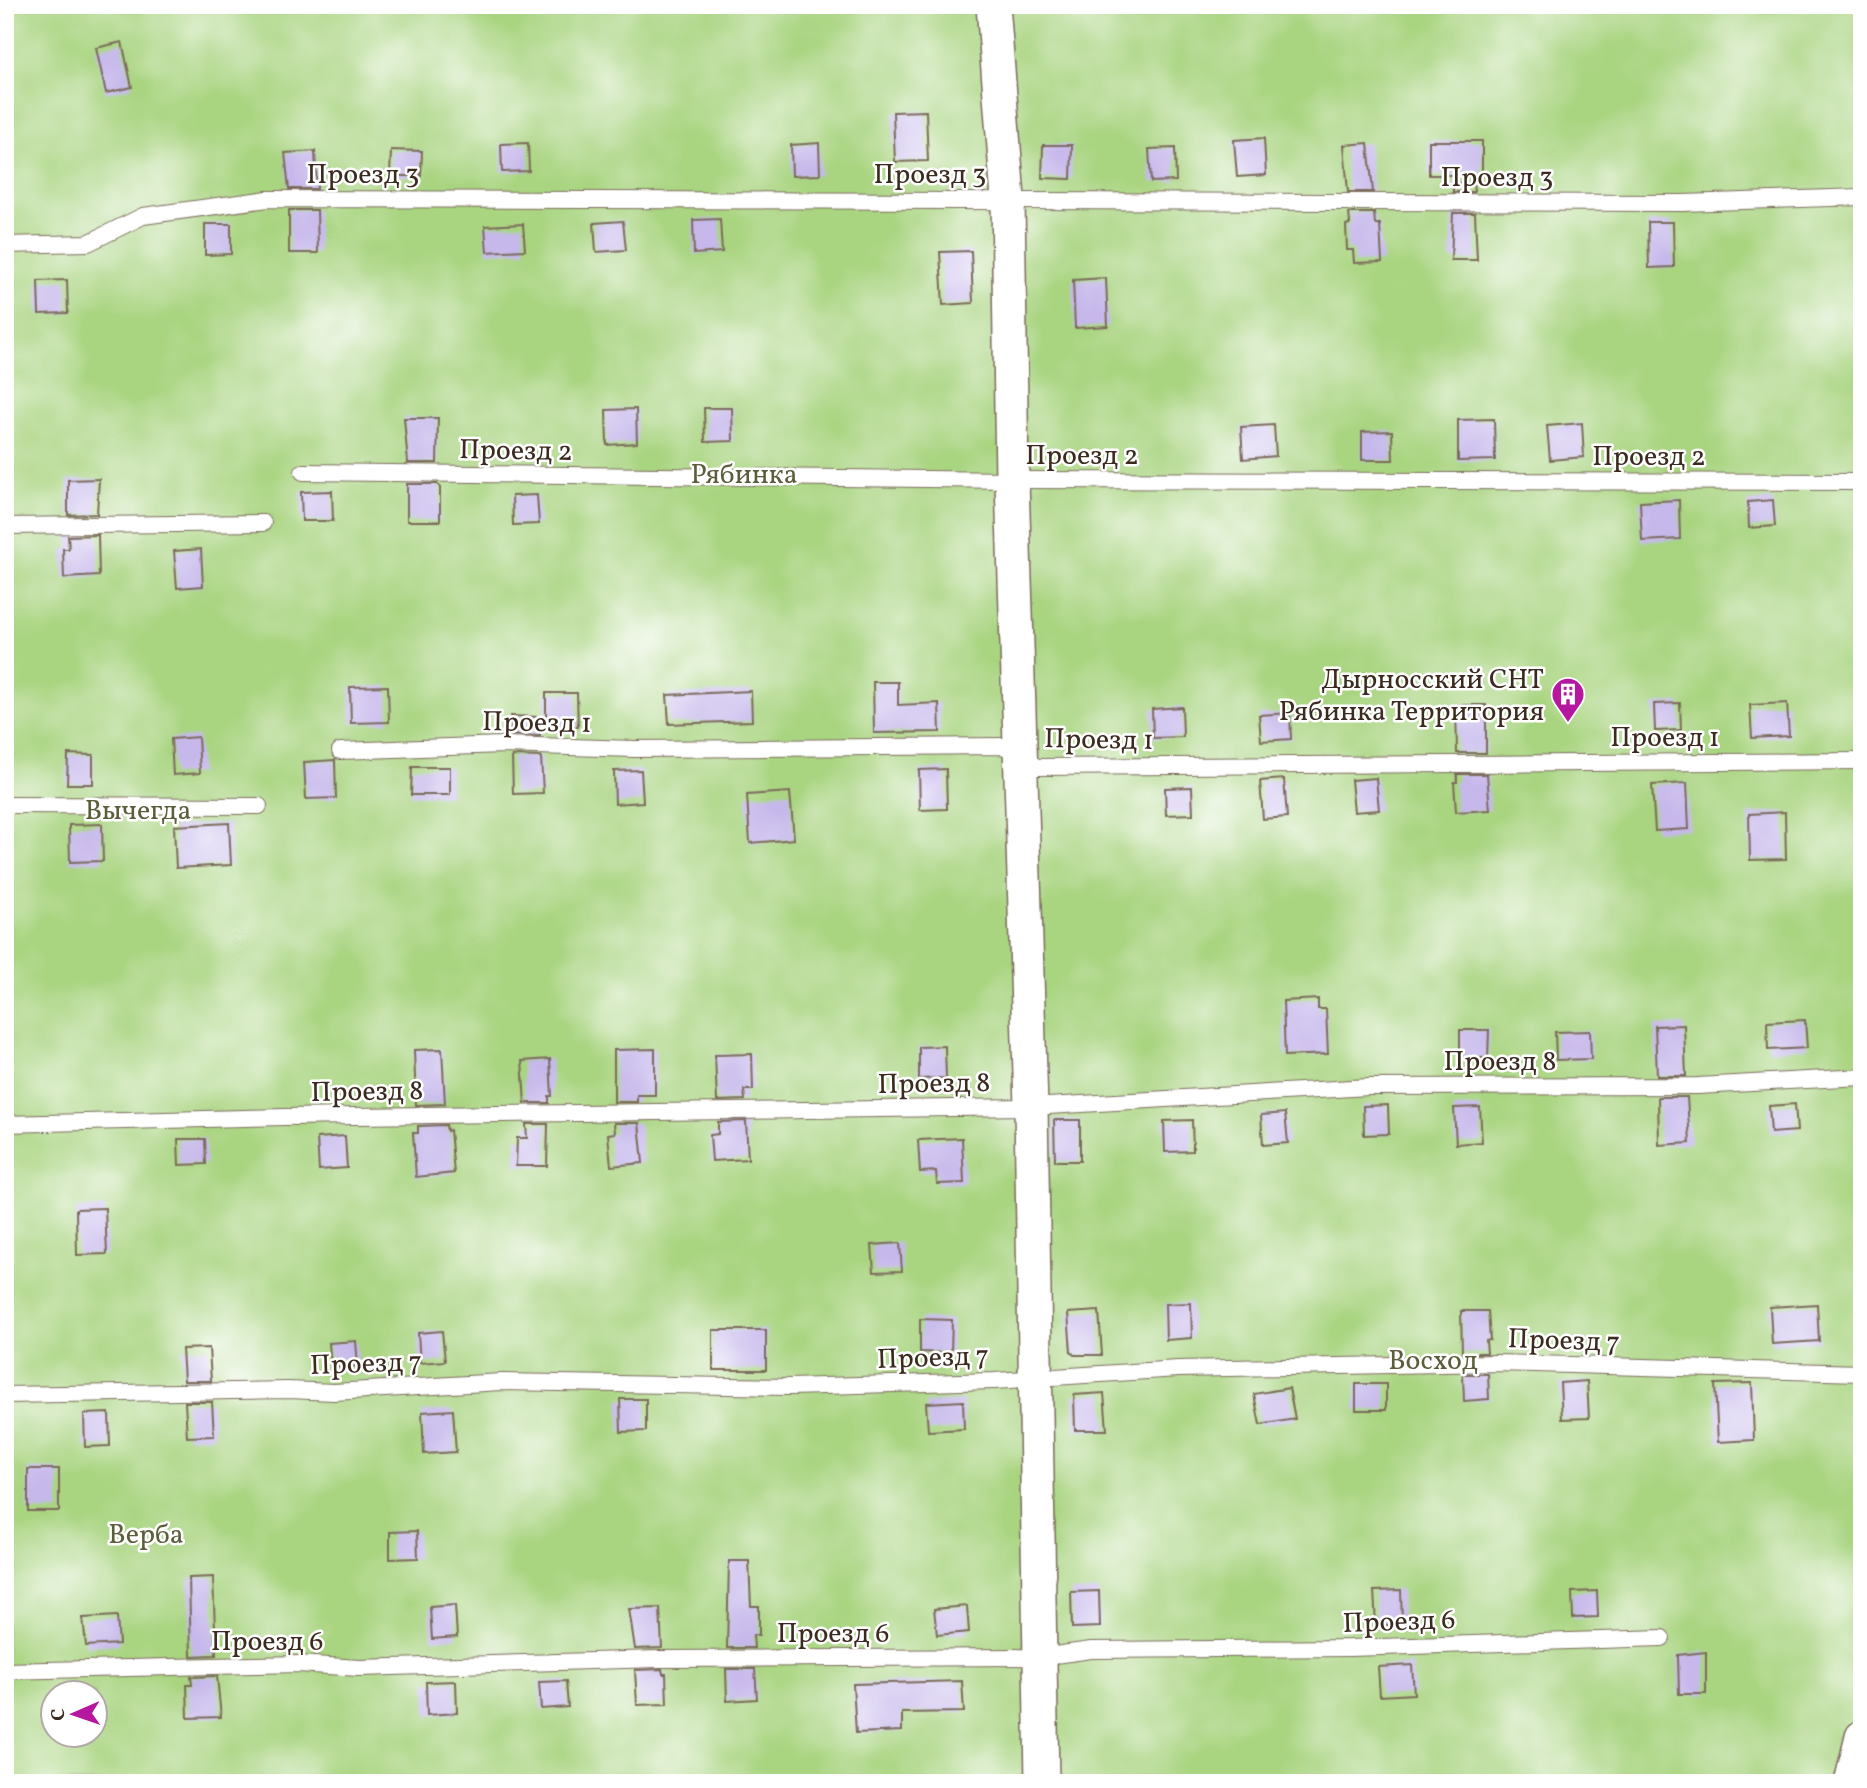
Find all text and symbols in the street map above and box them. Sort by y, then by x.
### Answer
street label: Проезд 3 [307,156,419,195]
street label: Проезд 3 [874,156,986,195]
street label: Проезд 3 [1441,159,1553,198]
street label: Проезд 2 [459,431,573,472]
street label: Проезд 2 [1025,437,1139,476]
street label: Проезд 2 [1592,438,1706,477]
park label: Рябинка [690,456,798,495]
place label: Дырносский СНТ Рябинка Территория [1279,661,1544,732]
building icon: Дырносский СНТ Рябинка Территория [1549,675,1587,724]
street label: Проезд 1 [482,703,592,744]
street label: Проезд 1 [1610,719,1720,758]
street label: Проезд 1 [1044,720,1154,761]
park label: Вычегда [85,792,191,831]
street label: Проезд 8 [1444,1043,1556,1082]
street label: Проезд 8 [877,1064,991,1105]
street label: Проезд 8 [310,1072,424,1113]
street label: Проезд 7 [1507,1320,1621,1363]
street label: Проезд 7 [876,1337,990,1380]
park label: Восход [1388,1342,1478,1381]
street label: Проезд 7 [309,1343,423,1386]
park label: Верба [108,1516,184,1555]
street label: Проезд 6 [1342,1601,1456,1644]
street label: Проезд 6 [777,1615,889,1654]
street label: Проезд 6 [211,1623,323,1662]
north arrow [38,1680,108,1750]
text: С [46,1708,72,1721]

